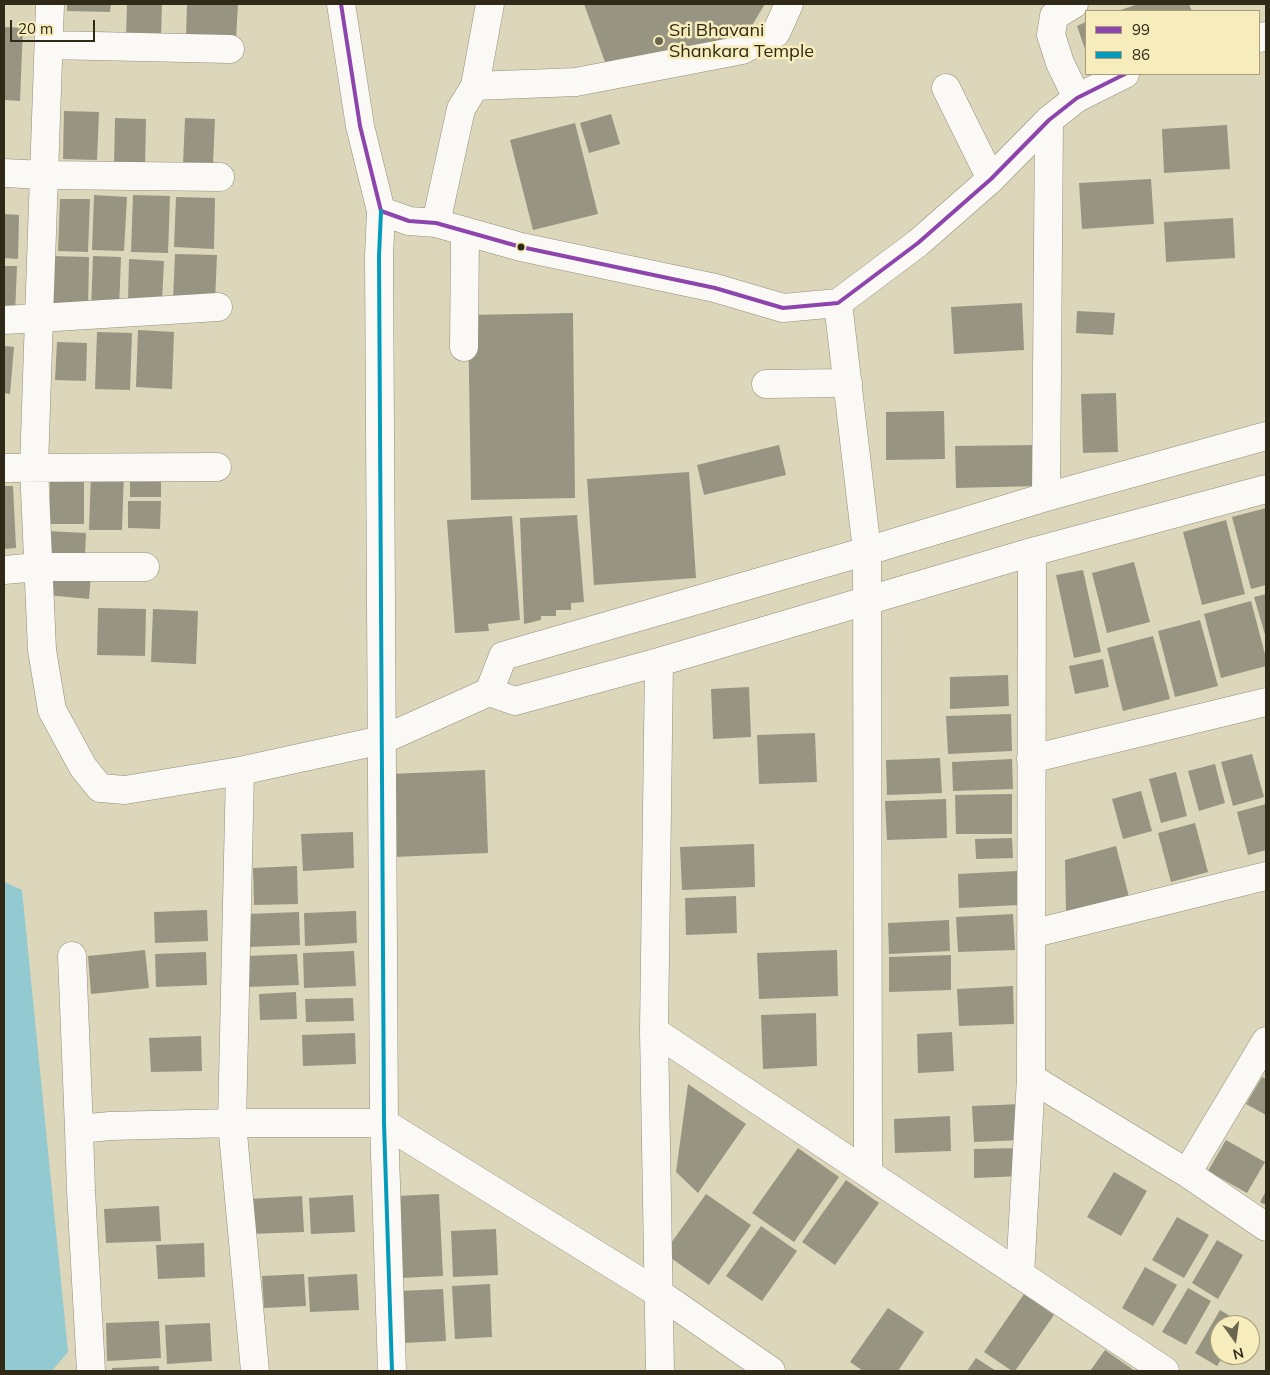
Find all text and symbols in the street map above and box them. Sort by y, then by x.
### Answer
scale bar [12,10,98,42]
legend [1085,10,1260,75]
text: 20 m [18,19,53,38]
place label: Sri Bhavani Shankara Temple [669,20,814,62]
text: 99 [1132,20,1150,39]
marker: Sri Bhavani Shankara Temple [653,35,665,47]
text: 86 [1132,45,1150,64]
unlabelled marker [516,242,526,252]
north arrow [1210,1315,1260,1365]
text: N [1231,1344,1246,1364]

